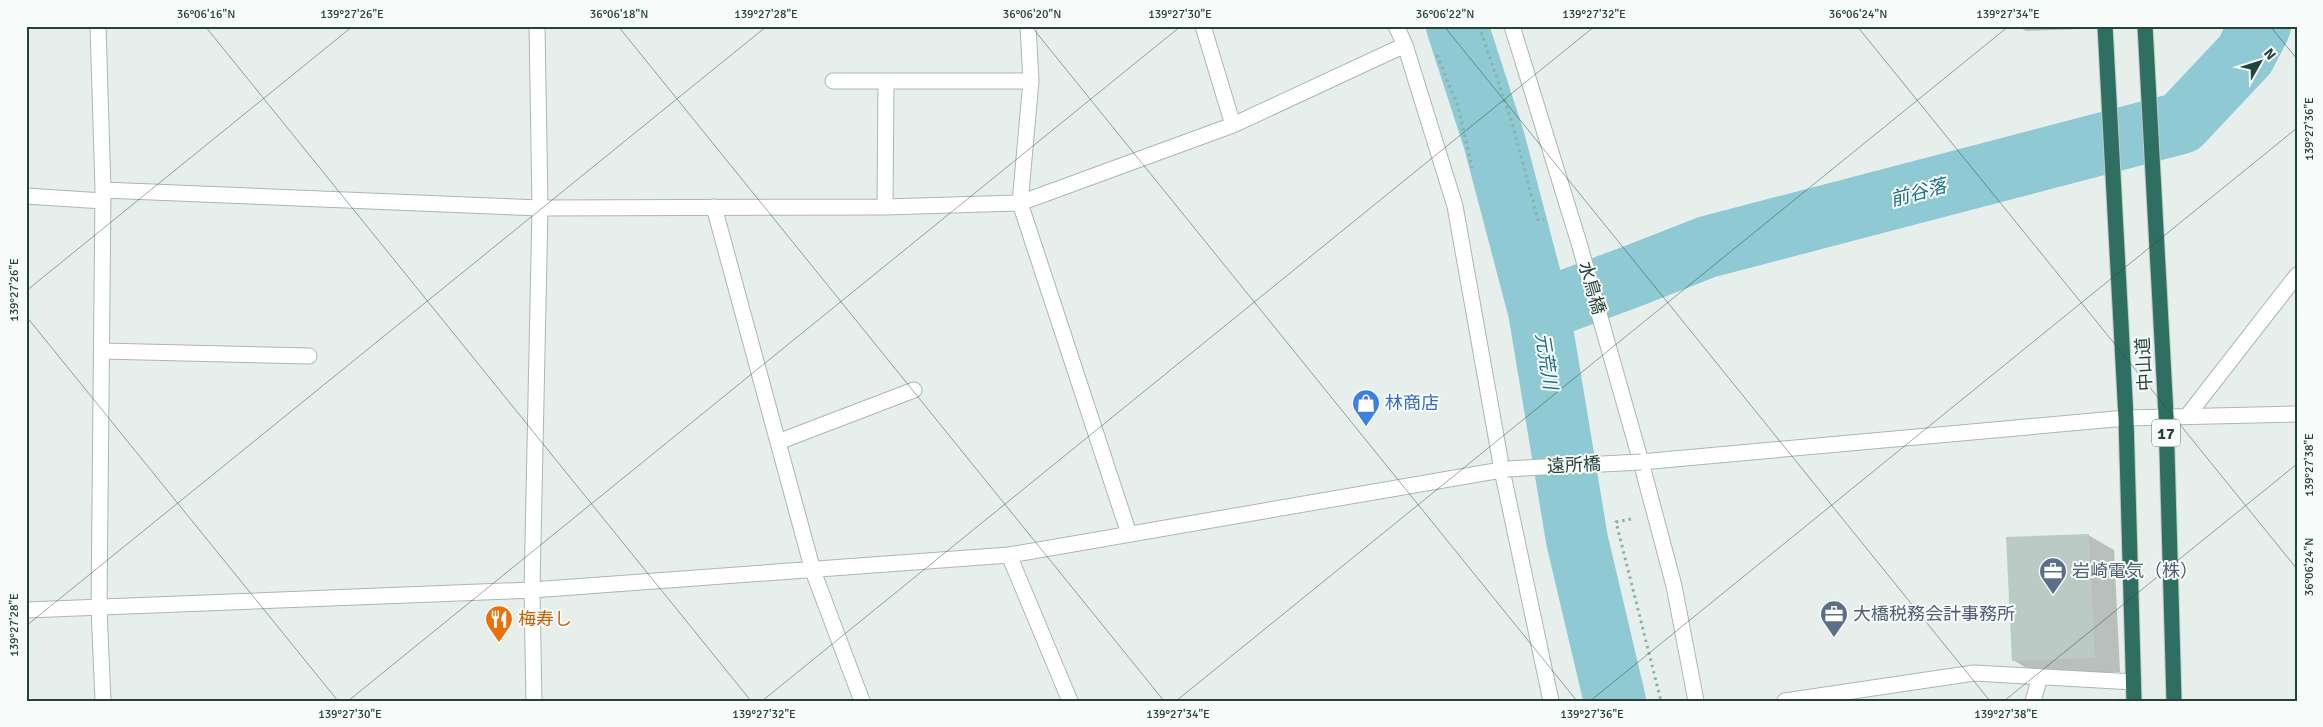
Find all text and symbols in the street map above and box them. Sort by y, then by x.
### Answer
text: 36°06'16"N [177,7,235,22]
text: 139°27'26"E [320,7,384,22]
text: 36°06'18"N [590,7,648,22]
text: 139°27'28"E [734,7,798,22]
text: 36°06'20"N [1003,7,1061,22]
text: 139°27'30"E [1148,7,1212,22]
text: 36°06'22"N [1416,7,1474,22]
text: 139°27'32"E [1562,7,1626,22]
text: 36°06'24"N [1829,7,1887,22]
text: 139°27'34"E [1976,7,2040,22]
north arrow [2236,38,2286,88]
text: N [2260,45,2279,63]
text: 139°27'36"E [2302,97,2317,161]
water label: 前谷落 [1888,173,1952,212]
text: 139°27'26"E [7,258,22,322]
street label: 水鳥橋 [1574,259,1610,317]
water label: 元荒川 [1530,331,1563,393]
street label: 中山道 [2132,336,2156,392]
shop icon: 林商店 [1351,388,1381,427]
place label: 林商店 [1385,392,1439,414]
road number: 17 [2152,419,2180,446]
text: 139°27'38"E [2302,433,2317,497]
street label: 遠所橋 [1546,453,1602,477]
text: 36°06'24"N [2302,538,2317,596]
office icon: 岩崎電気（株） [2038,556,2068,595]
place label: 岩崎電気（株） [2072,560,2198,582]
text: 139°27'28"E [7,593,22,657]
office icon: 大橋税務会計事務所 [1819,599,1849,638]
place label: 大橋税務会計事務所 [1853,603,2015,625]
restaurant icon: 梅寿し [484,604,514,643]
place label: 梅寿し [518,608,572,630]
text: 139°27'30"E [318,707,382,722]
text: 139°27'32"E [732,707,796,722]
text: 139°27'34"E [1146,707,1210,722]
text: 139°27'36"E [1560,707,1624,722]
text: 139°27'38"E [1974,707,2038,722]

